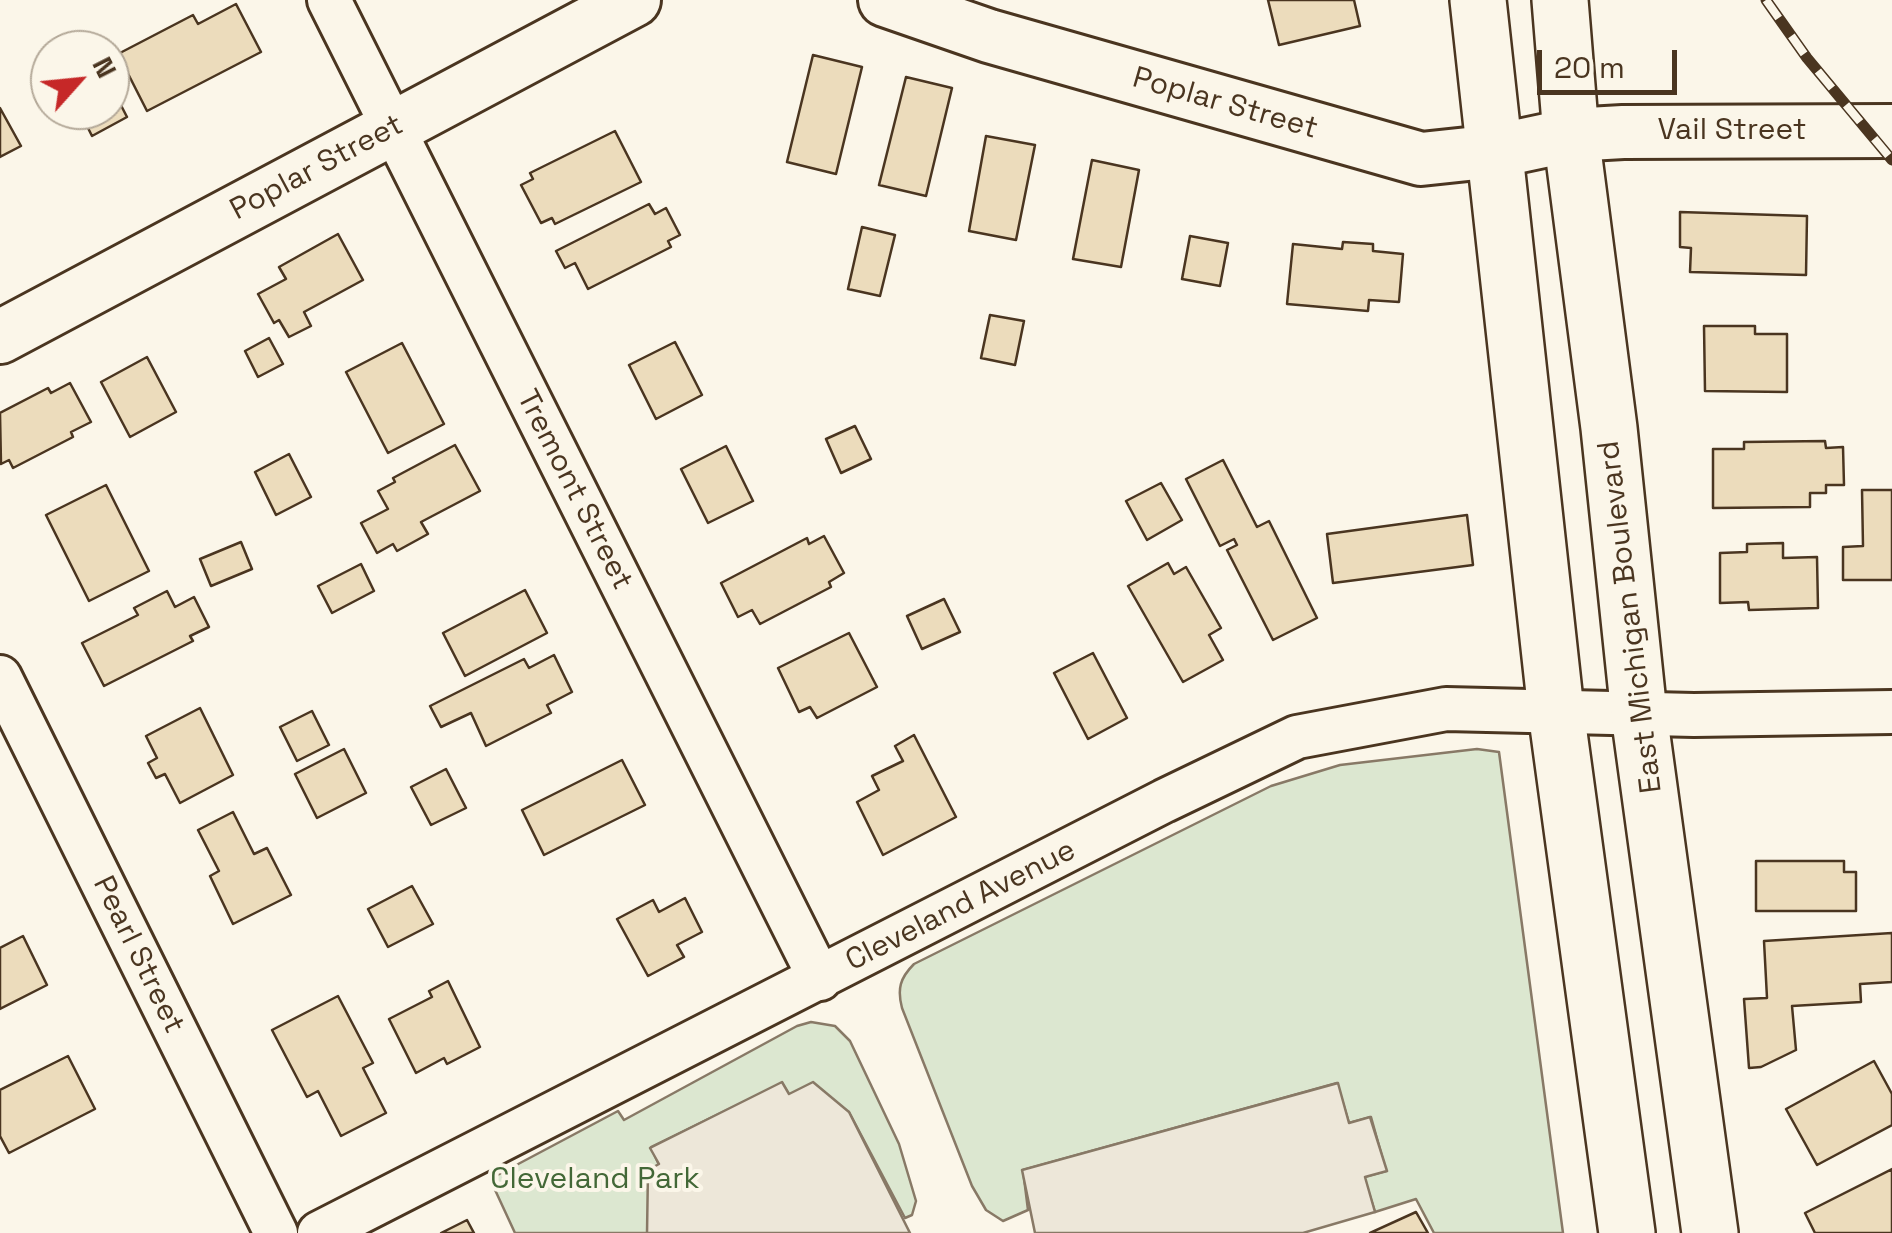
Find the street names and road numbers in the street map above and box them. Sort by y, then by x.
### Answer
street label: Poplar Street [1128,60,1322,148]
street label: Poplar Street [224,107,410,229]
street label: Vail Street [1658,113,1806,149]
street label: Tremont Street [508,384,640,596]
street label: East Michigan Boulevard [1592,439,1670,795]
street label: Cleveland Avenue [840,833,1082,979]
street label: Pearl Street [84,870,192,1040]

